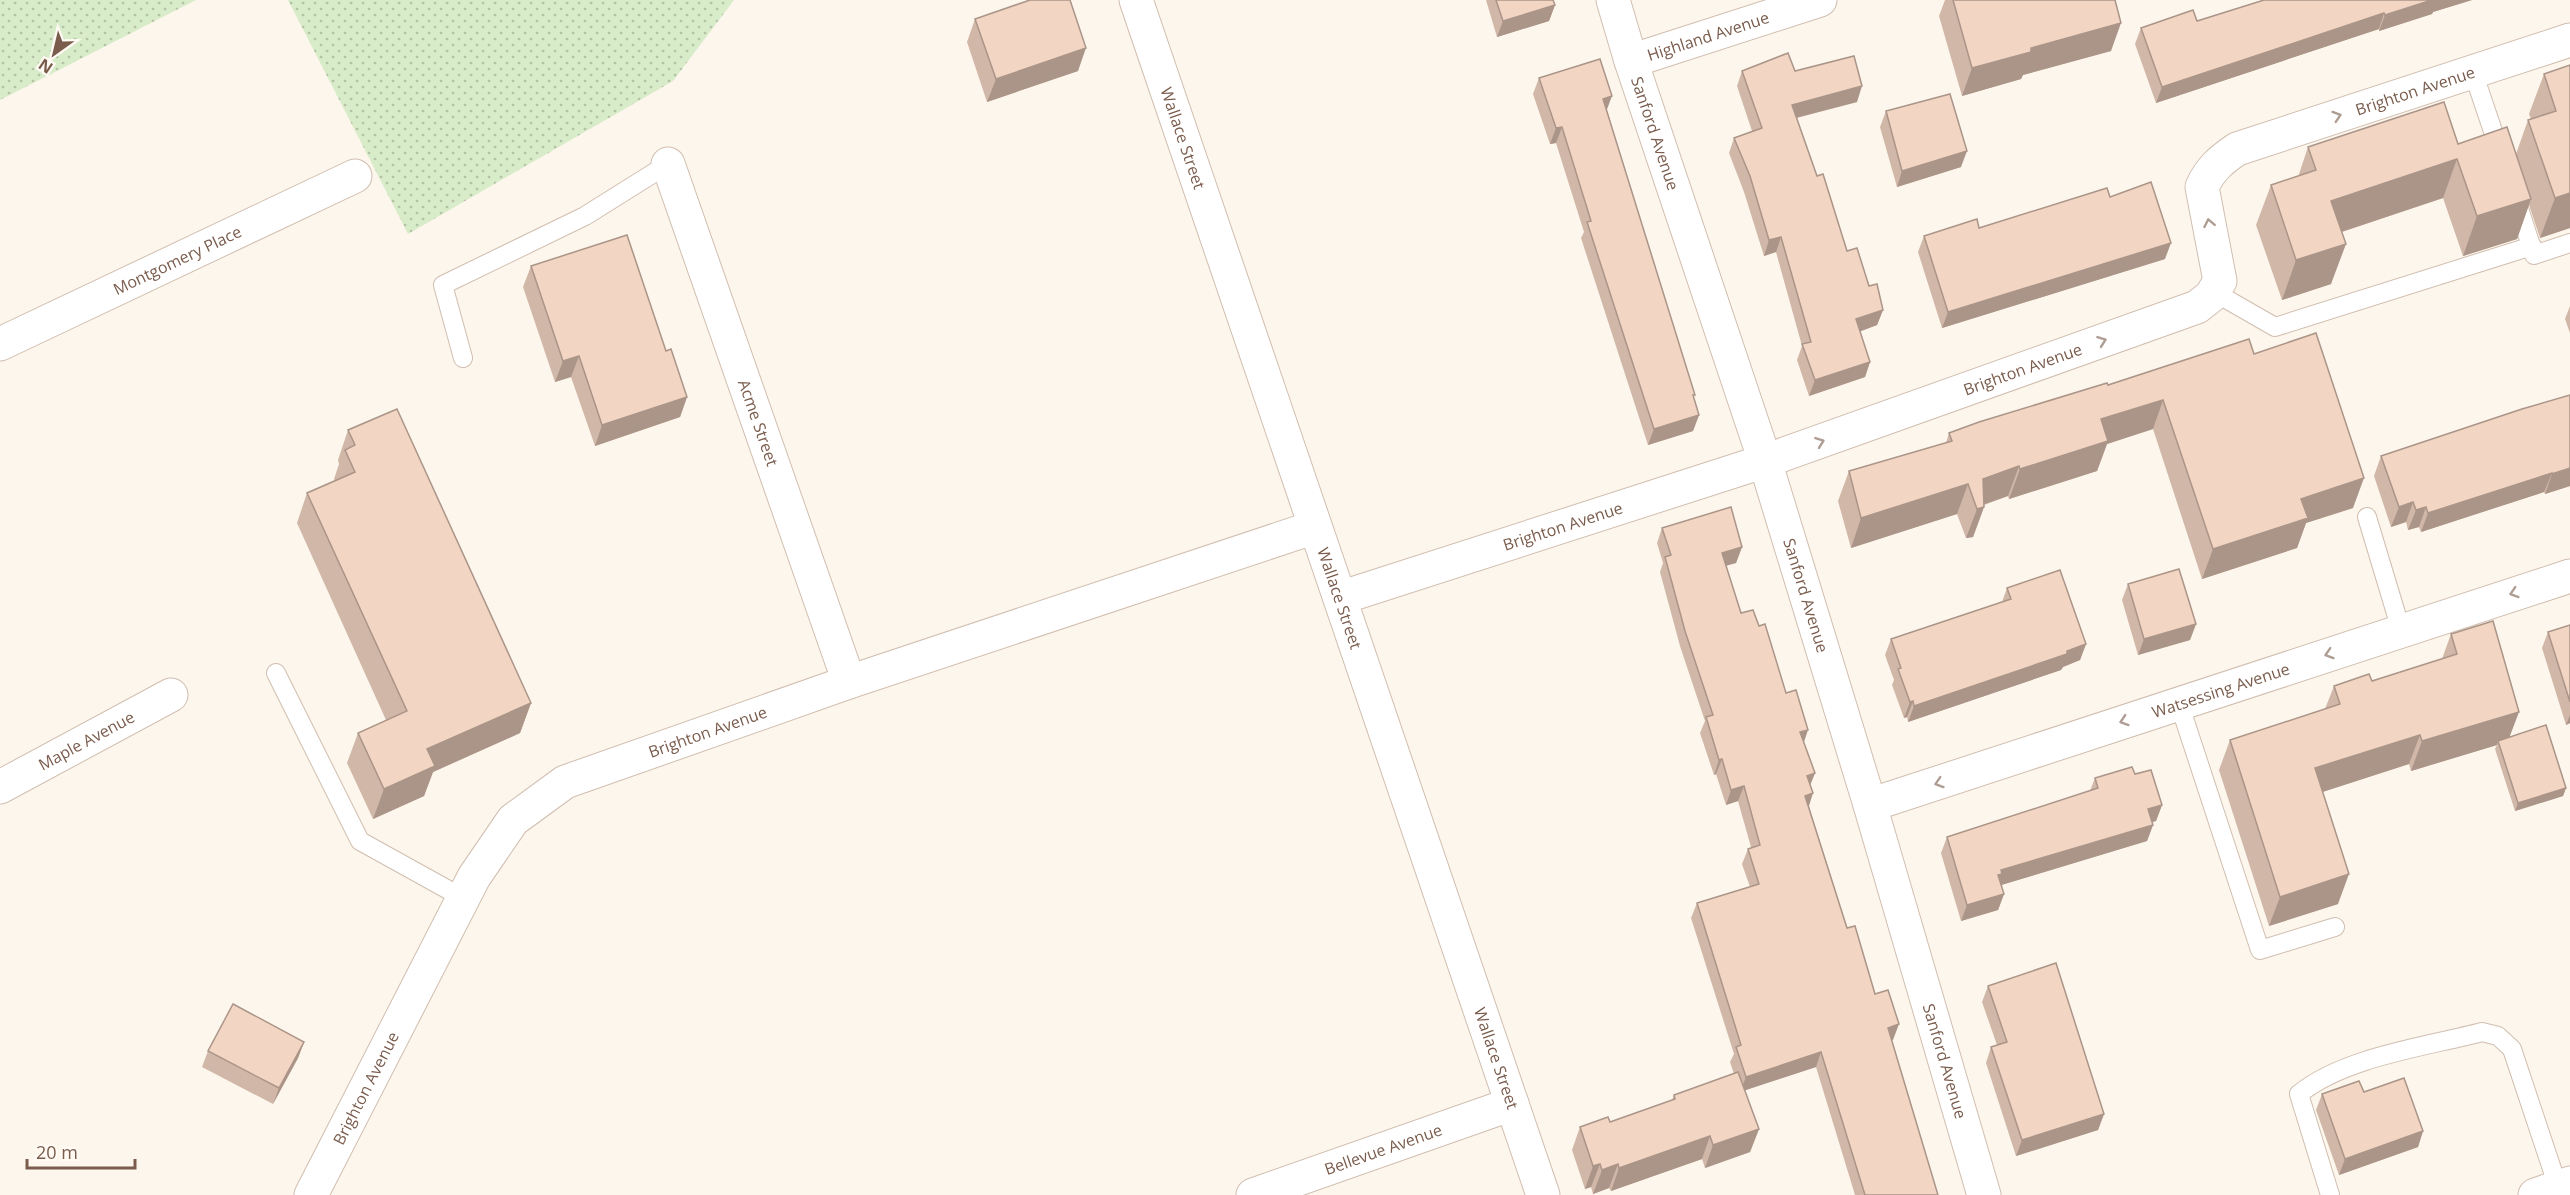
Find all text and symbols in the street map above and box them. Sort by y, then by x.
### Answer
street label: Highland Avenue [1644,6,1772,66]
north arrow [24,24,84,84]
text: N [34,54,57,79]
street label: Brighton Avenue [2353,61,2478,121]
street label: Sanford Avenue [1626,74,1685,193]
street label: Wallace Street [1156,84,1211,192]
one-way arrow [2331,111,2342,123]
one-way arrow [2203,218,2216,228]
street label: Montgomery Place [109,220,245,300]
one-way arrow [2096,335,2107,348]
street label: Brighton Avenue [1960,338,2085,400]
street label: Acme Street [733,376,784,469]
one-way arrow [1814,436,1825,449]
street label: Brighton Avenue [1500,497,1625,556]
street label: Sanford Avenue [1778,535,1834,655]
street label: Wallace Street [1312,544,1367,652]
one-way arrow [2509,586,2520,599]
one-way arrow [2324,646,2335,659]
street label: Watsessing Avenue [2149,657,2292,723]
street label: Brighton Avenue [645,701,770,763]
street label: Maple Avenue [34,706,138,775]
one-way arrow [2119,714,2130,727]
one-way arrow [1934,775,1945,788]
street label: Sanford Avenue [1918,1001,1972,1121]
street label: Wallace Street [1469,1005,1524,1112]
street label: Brighton Avenue [328,1028,404,1149]
street label: Bellevue Avenue [1321,1118,1445,1180]
scale bar [27,1132,135,1170]
text: 20 m [36,1140,78,1164]

